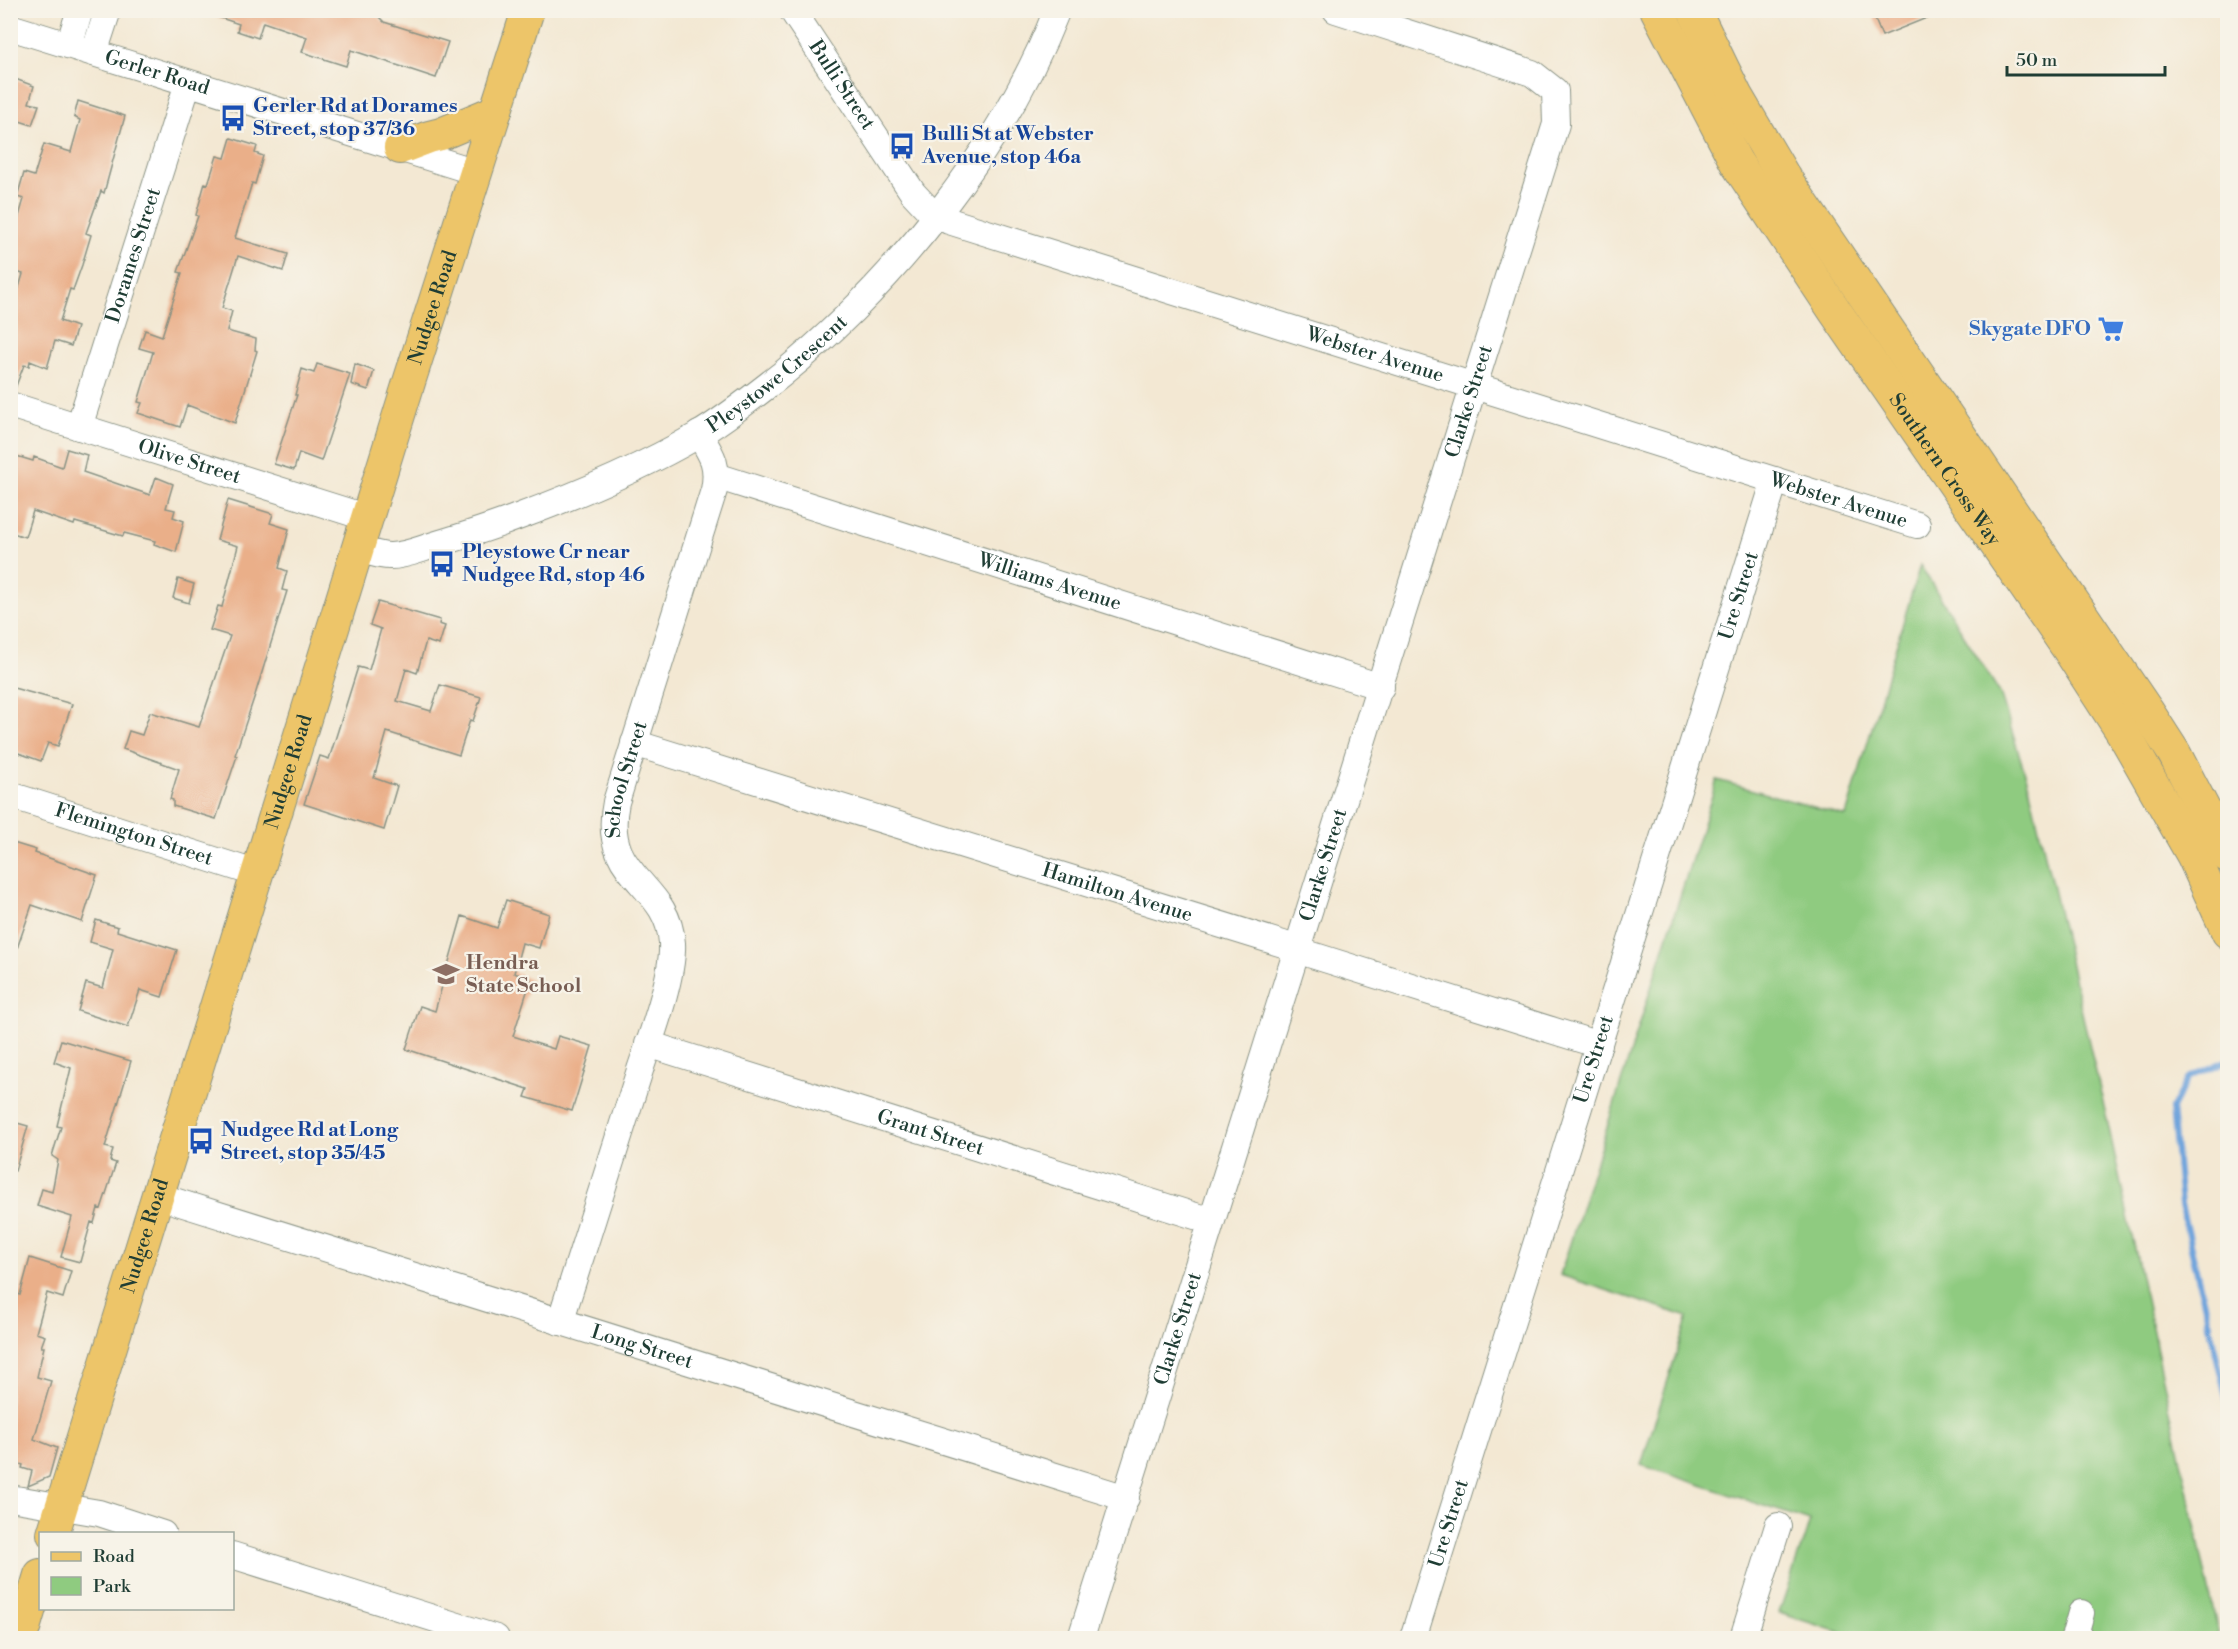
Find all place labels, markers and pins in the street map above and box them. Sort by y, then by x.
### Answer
place label: Gerler Rd at Dorames Street, stop 37/36 [253,94,458,142]
bus stop icon: Gerler Rd at Dorames Street, stop 37/36 [218,103,248,133]
place label: Bulli St at Webster Avenue, stop 46a [921,122,1094,170]
bus stop icon: Bulli St at Webster Avenue, stop 46a [887,131,917,161]
supermarket icon: Skygate DFO [2096,314,2126,344]
place label: Skygate DFO [1969,317,2091,342]
place label: Pleystowe Cr near Nudgee Rd, stop 46 [462,540,645,588]
bus stop icon: Pleystowe Cr near Nudgee Rd, stop 46 [427,549,457,579]
place label: Hendra State School [466,951,582,999]
school or university icon: Hendra State School [431,959,461,989]
place label: Nudgee Rd at Long Street, stop 35/45 [221,1118,399,1166]
bus stop icon: Nudgee Rd at Long Street, stop 35/45 [186,1126,216,1156]

